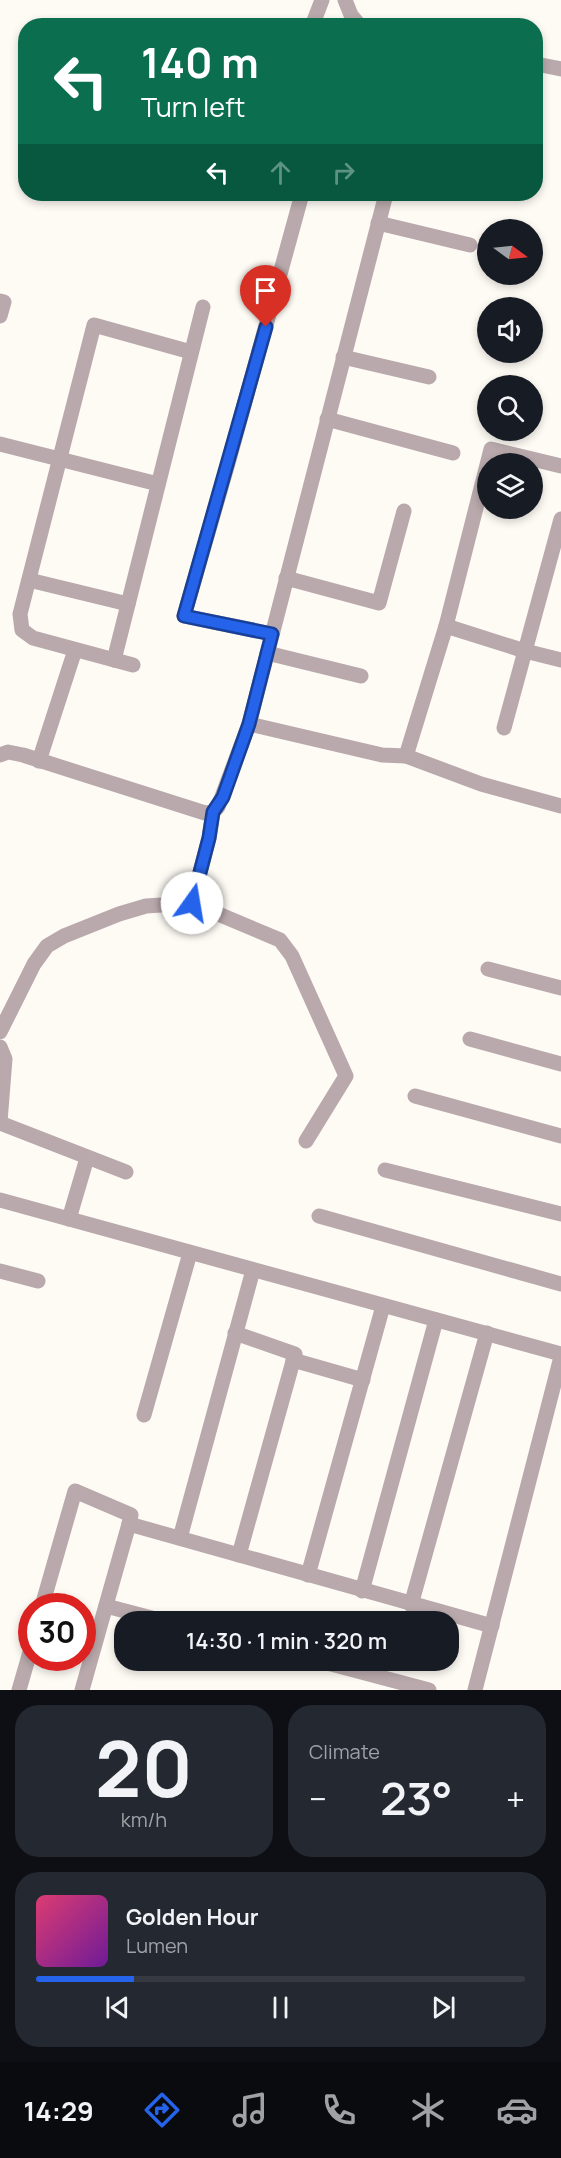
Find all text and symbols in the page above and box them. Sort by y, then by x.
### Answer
text: 140 m [141,33,259,91]
icon: left [42,42,120,120]
text: Turn left [141,88,245,125]
icon: left [201,156,234,189]
icon: ahead [264,156,297,189]
icon: right [327,156,360,189]
north arrow [477,219,543,285]
map controls [477,219,543,519]
pin [240,265,291,327]
icon: arrive [249,274,282,307]
button: sound [477,297,543,363]
button: search [477,375,543,441]
button: layers [477,453,543,519]
position arrow [160,871,224,935]
speed limit sign: 30 [18,1593,96,1671]
text: 14:30 · 1 min · 320 m [186,1626,387,1656]
text: 20 [95,1714,193,1820]
text: Climate [309,1738,380,1765]
text: 23° [380,1767,453,1829]
text: − [309,1776,327,1821]
text: + [506,1776,525,1821]
text: km/h [121,1806,167,1833]
text: Golden Hour [126,1902,259,1932]
text: Lumen [126,1932,188,1959]
icon: previous [101,1991,134,2024]
icon: pause [264,1991,297,2024]
icon: next [427,1991,460,2024]
icon: directions [141,2089,183,2131]
icon: music [229,2089,271,2131]
icon: phone [318,2089,360,2131]
icon: climate [407,2089,449,2131]
icon: car [496,2089,538,2131]
text: 14:29 [23,2092,94,2129]

